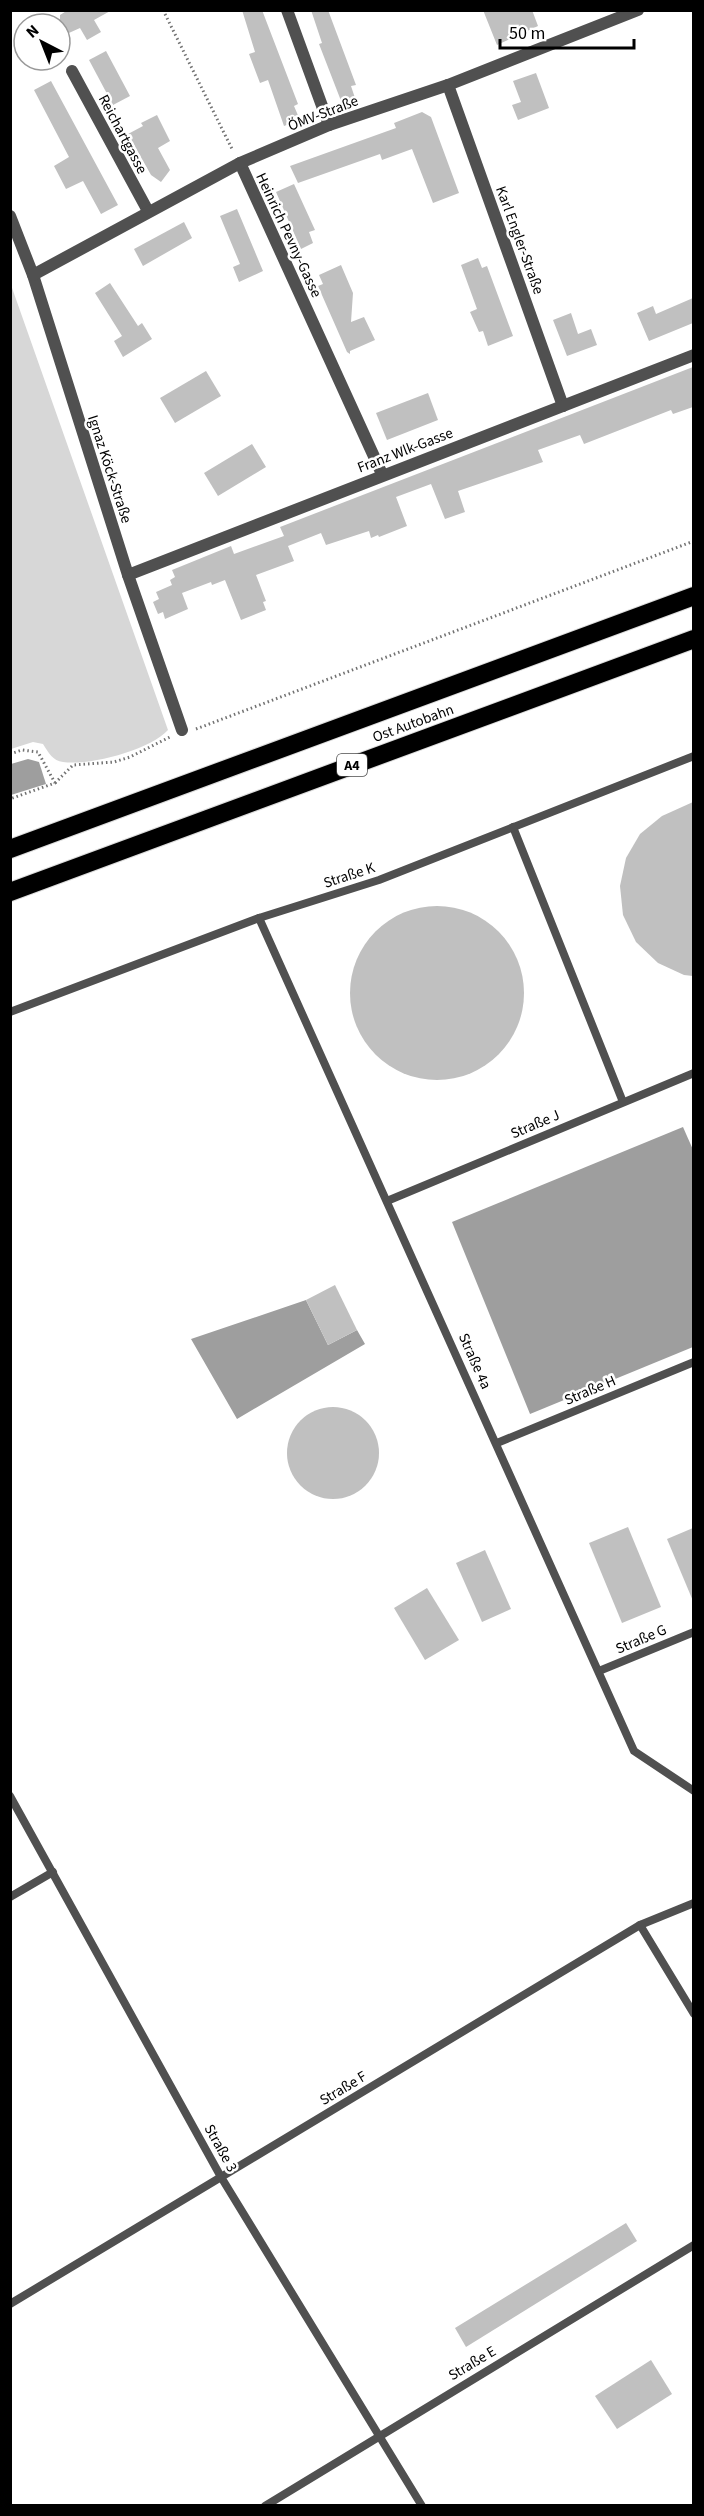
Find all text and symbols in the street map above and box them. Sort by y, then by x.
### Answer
north arrow [12,12,72,72]
scale bar [500,12,634,50]
text: N [21,20,44,43]
text: 50 m [509,21,545,46]
street label: ÖMV-Straße [285,90,361,137]
street label: Reichartgasse [93,91,152,178]
street label: Heinrich Pevny-Gasse [250,169,327,301]
street label: Karl Engler-Straße [490,183,549,297]
street label: Ignaz Köck-Straße [82,412,137,526]
street label: Franz Wlk-Gasse [354,423,456,478]
street label: Ost Autobahn [370,699,457,748]
road number: A4 [337,754,367,776]
street label: Straße K [321,857,378,894]
street label: Straße J [507,1105,563,1144]
street label: Straße 4a [453,1330,496,1393]
street label: Straße H [561,1370,619,1411]
street label: Straße G [612,1619,670,1660]
street label: Straße F [316,2066,371,2111]
street label: Straße 3 [199,2121,242,2176]
street label: Straße E [445,2341,500,2386]

